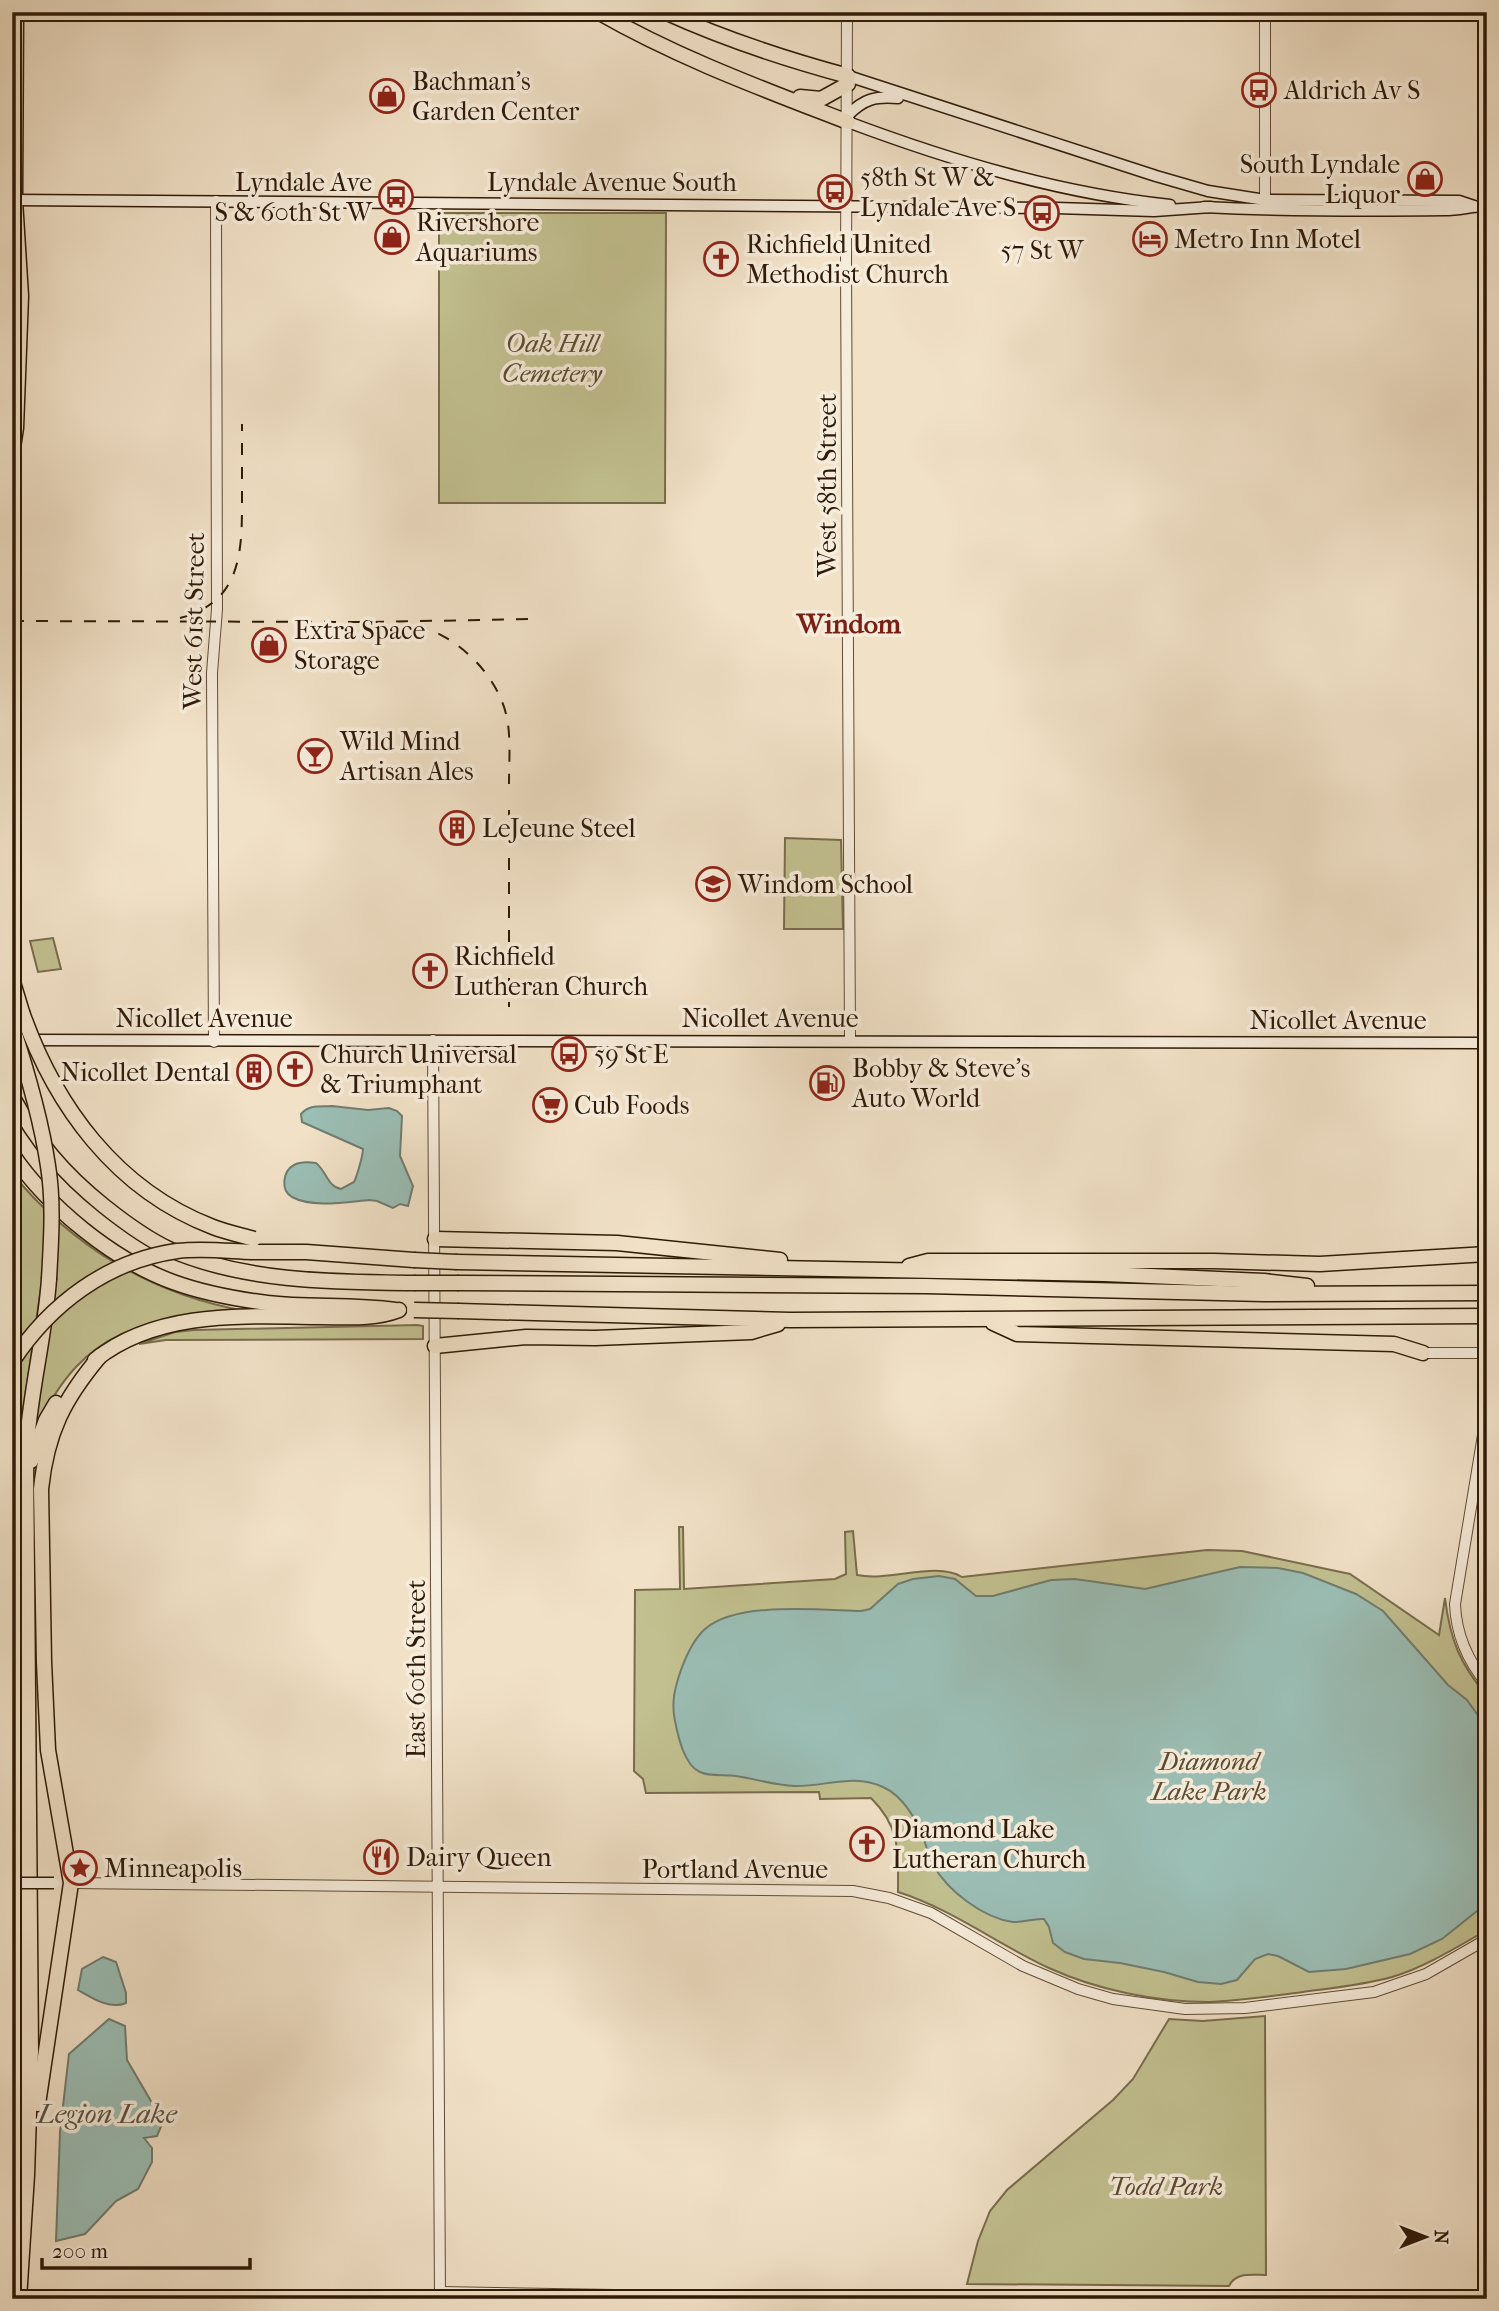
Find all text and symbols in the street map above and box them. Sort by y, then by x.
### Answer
place label: Bachman's Garden Center [412,66,579,127]
bus stop icon: Aldrich Av S [1240,71,1278,109]
place label: Aldrich Av S [1283,75,1420,106]
shop icon: Bachman's Garden Center [368,77,406,115]
place label: South Lyndale Liquor [1240,149,1400,210]
shop icon: South Lyndale Liquor [1406,160,1444,198]
place label: 58th St W & Lyndale Ave S [860,162,1016,223]
place label: Lyndale Ave S & 60th St W [214,167,373,228]
street label: Lyndale Avenue South [487,167,737,198]
bus stop icon: 58th St W & Lyndale Ave S [816,173,854,211]
bus stop icon: Lyndale Ave S & 60th St W [377,178,415,216]
bus stop icon: 57 St W [1023,194,1061,232]
place label: Rivershore Aquariums [415,207,539,268]
shop icon: Rivershore Aquariums [373,218,411,256]
hotel icon: Metro Inn Motel [1131,220,1169,258]
place label: Metro Inn Motel [1174,224,1361,255]
place label: Richfield United Methodist Church [746,229,949,290]
place label: 57 St W [1000,235,1085,266]
church icon: Richfield United Methodist Church [702,240,740,278]
park label: Oak Hill Cemetery [502,328,603,389]
street label: West 58th Street [812,393,843,578]
street label: West 61st Street [177,531,211,711]
district label: Windom [796,607,902,640]
place label: Extra Space Storage [294,615,425,676]
shop icon: Extra Space Storage [250,626,288,664]
place label: Wild Mind Artisan Ales [339,726,474,787]
bar icon: Wild Mind Artisan Ales [296,737,334,775]
building icon: LeJeune Steel [438,809,476,847]
place label: LeJeune Steel [482,813,636,844]
school or university icon: Windom School [694,865,732,903]
place label: Windom School [737,869,913,900]
place label: Richfield Lutheran Church [454,941,648,1002]
church icon: Richfield Lutheran Church [411,952,449,990]
street label: Nicollet Avenue [115,1003,293,1034]
street label: Nicollet Avenue [681,1003,859,1034]
street label: Nicollet Avenue [1249,1005,1427,1036]
bus stop icon: 59 St E [550,1035,588,1073]
place label: Church Universal & Triumphant [320,1039,517,1100]
place label: 59 St E [594,1039,669,1070]
church icon: Church Universal & Triumphant [276,1050,314,1088]
building icon: Nicollet Dental [235,1053,273,1091]
place label: Bobby & Steve's Auto World [851,1053,1030,1114]
place label: Nicollet Dental [61,1057,230,1088]
fuel station icon: Bobby & Steve's Auto World [808,1064,846,1102]
supermarket icon: Cub Foods [531,1086,569,1124]
place label: Cub Foods [574,1090,689,1121]
street label: East 60th Street [401,1579,432,1758]
park label: Diamond Lake Park [1149,1746,1267,1807]
place label: Diamond Lake Lutheran Church [892,1814,1086,1875]
church icon: Diamond Lake Lutheran Church [848,1825,886,1863]
restaurant icon: Dairy Queen [362,1838,400,1876]
place label: Dairy Queen [406,1842,552,1873]
place icon: Minneapolis [61,1849,99,1887]
place label: Minneapolis [104,1853,242,1884]
street label: Portland Avenue [642,1854,828,1885]
water label: Legion Lake [35,2097,177,2130]
park label: Todd Park [1109,2171,1223,2202]
north arrow [1390,2202,1460,2272]
scale bar [42,2227,250,2271]
text: N [1430,2230,1452,2245]
text: 200 m [52,2239,108,2263]

